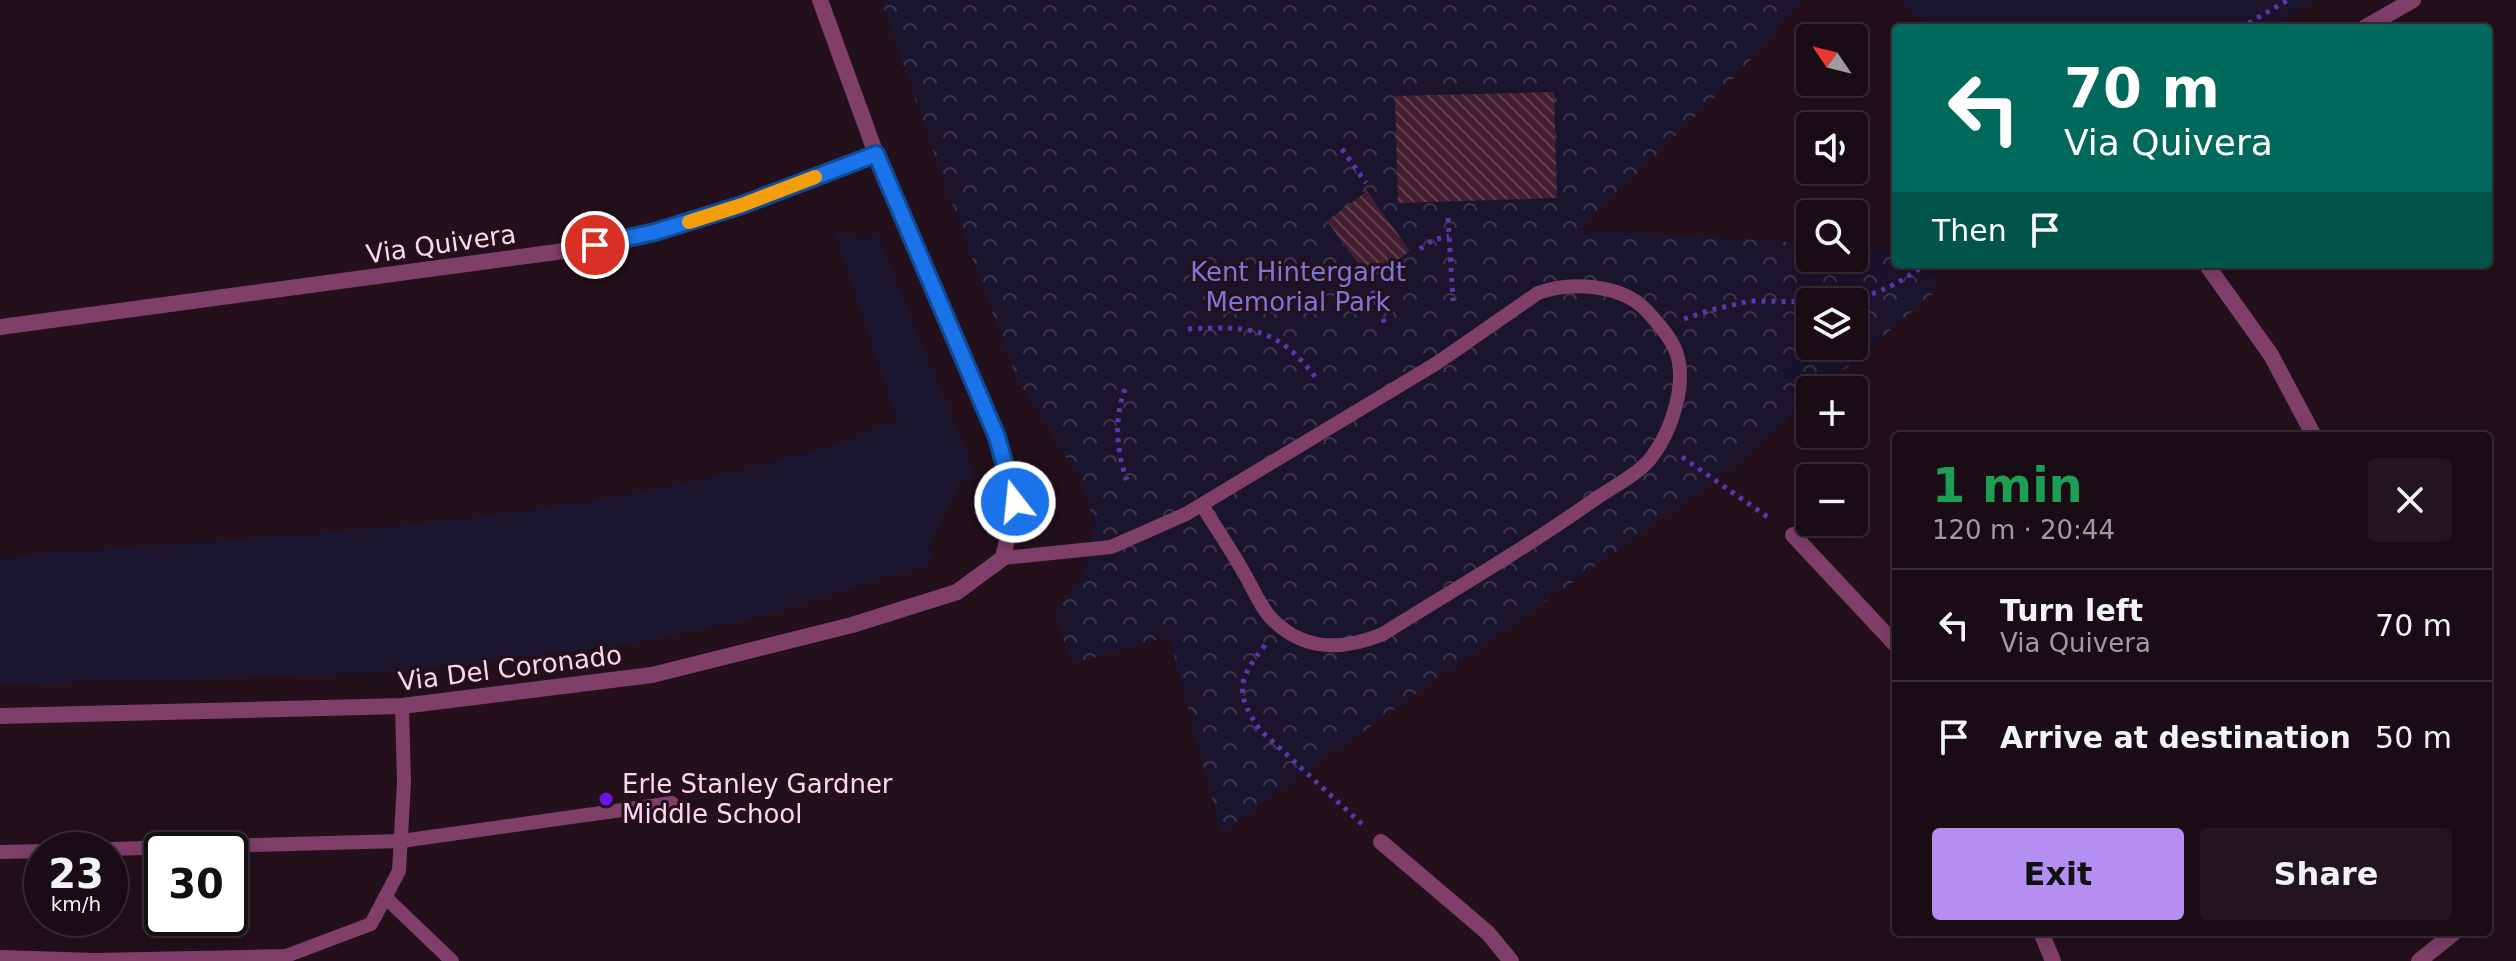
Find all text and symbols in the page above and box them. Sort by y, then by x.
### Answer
north arrow [1796,24,1868,96]
map controls [1796,24,1868,536]
text: 70 m [2064,55,2220,120]
icon: left [1932,56,2036,160]
button: sound [1796,112,1868,184]
text: Via Quivera [2064,122,2273,163]
button: search [1796,200,1868,272]
icon: arrive [2023,208,2067,252]
pin [561,211,629,279]
text: Then [1932,213,2007,248]
street label: Via Quivera [364,219,518,269]
icon: arrive [573,223,617,267]
park label: Kent Hintergardt Memorial Park [1190,257,1406,317]
button: layers [1796,288,1868,360]
button: + [1796,376,1868,448]
text: 1 min [1932,457,2083,513]
button: close [2368,458,2452,542]
position arrow [973,460,1057,544]
button: − [1796,464,1868,536]
text: 120 m · 20:44 [1932,515,2115,545]
text: Turn left [2000,593,2143,628]
icon: left [1932,603,1976,647]
text: 70 m [2375,608,2452,643]
text: Via Quivera [2000,628,2151,658]
street label: Via Del Coronado [396,639,624,697]
icon: arrive [1932,715,1976,759]
text: Arrive at destination [2000,720,2351,755]
text: 50 m [2375,720,2452,755]
place label: Erle Stanley Gardner Middle School [622,769,893,829]
marker: Erle Stanley Gardner Middle School [597,790,615,808]
button: Exit [1932,828,2184,920]
button: Share [2200,828,2452,920]
speed limit sign: 30 [144,832,248,936]
text: 23 [48,851,104,897]
text: km/h [51,892,101,916]

